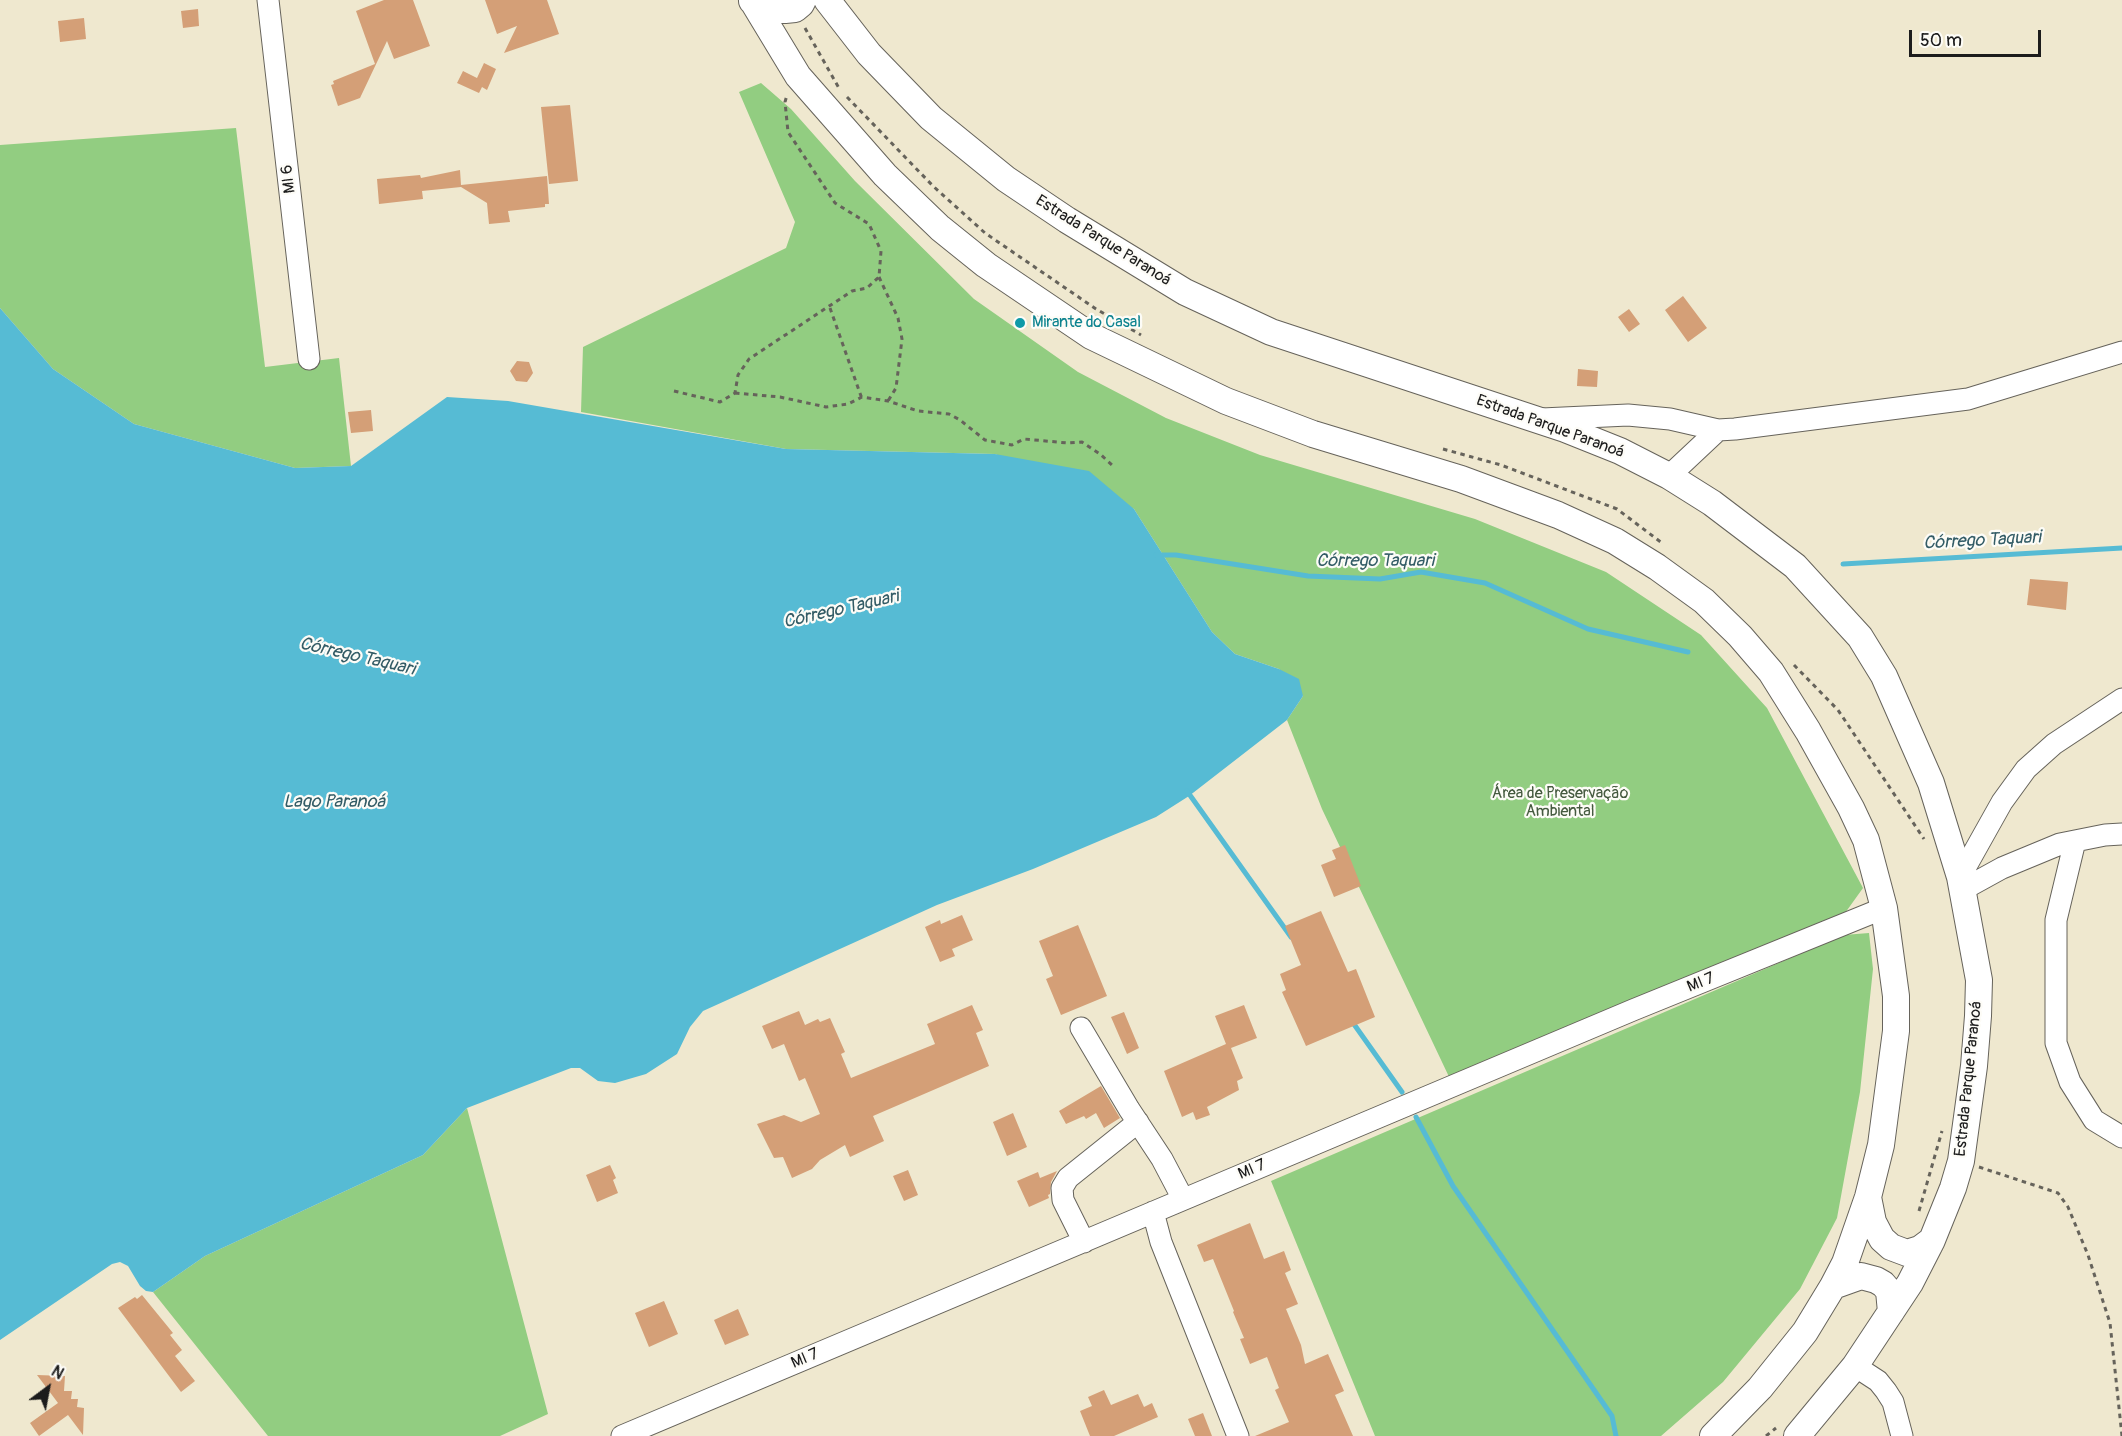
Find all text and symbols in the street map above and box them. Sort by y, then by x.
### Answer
scale bar [1912,18,2044,56]
text: 50 m [1920,29,1962,52]
street label: MI 6 [278,164,300,194]
street label: Estrada Parque Paranoá [1032,192,1174,290]
place label: Mirante do Casal [1032,313,1141,333]
marker: Mirante do Casal [1013,316,1027,330]
street label: Estrada Parque Paranoá [1474,391,1626,463]
water label: Córrego Taquari [1923,527,2041,555]
water label: Córrego Taquari [1316,550,1434,572]
water label: Córrego Taquari [781,586,901,634]
water label: Córrego Taquari [297,633,417,681]
park label: Área de Preservação Ambiental [1492,784,1628,822]
water label: Lago Paranoá [283,791,385,813]
street label: MI 7 [1684,969,1718,997]
street label: Estrada Parque Paranoá [1951,1001,1987,1157]
street label: MI 7 [1235,1156,1269,1184]
street label: MI 7 [788,1345,822,1373]
north arrow [18,1358,78,1418]
text: N [48,1361,67,1384]

